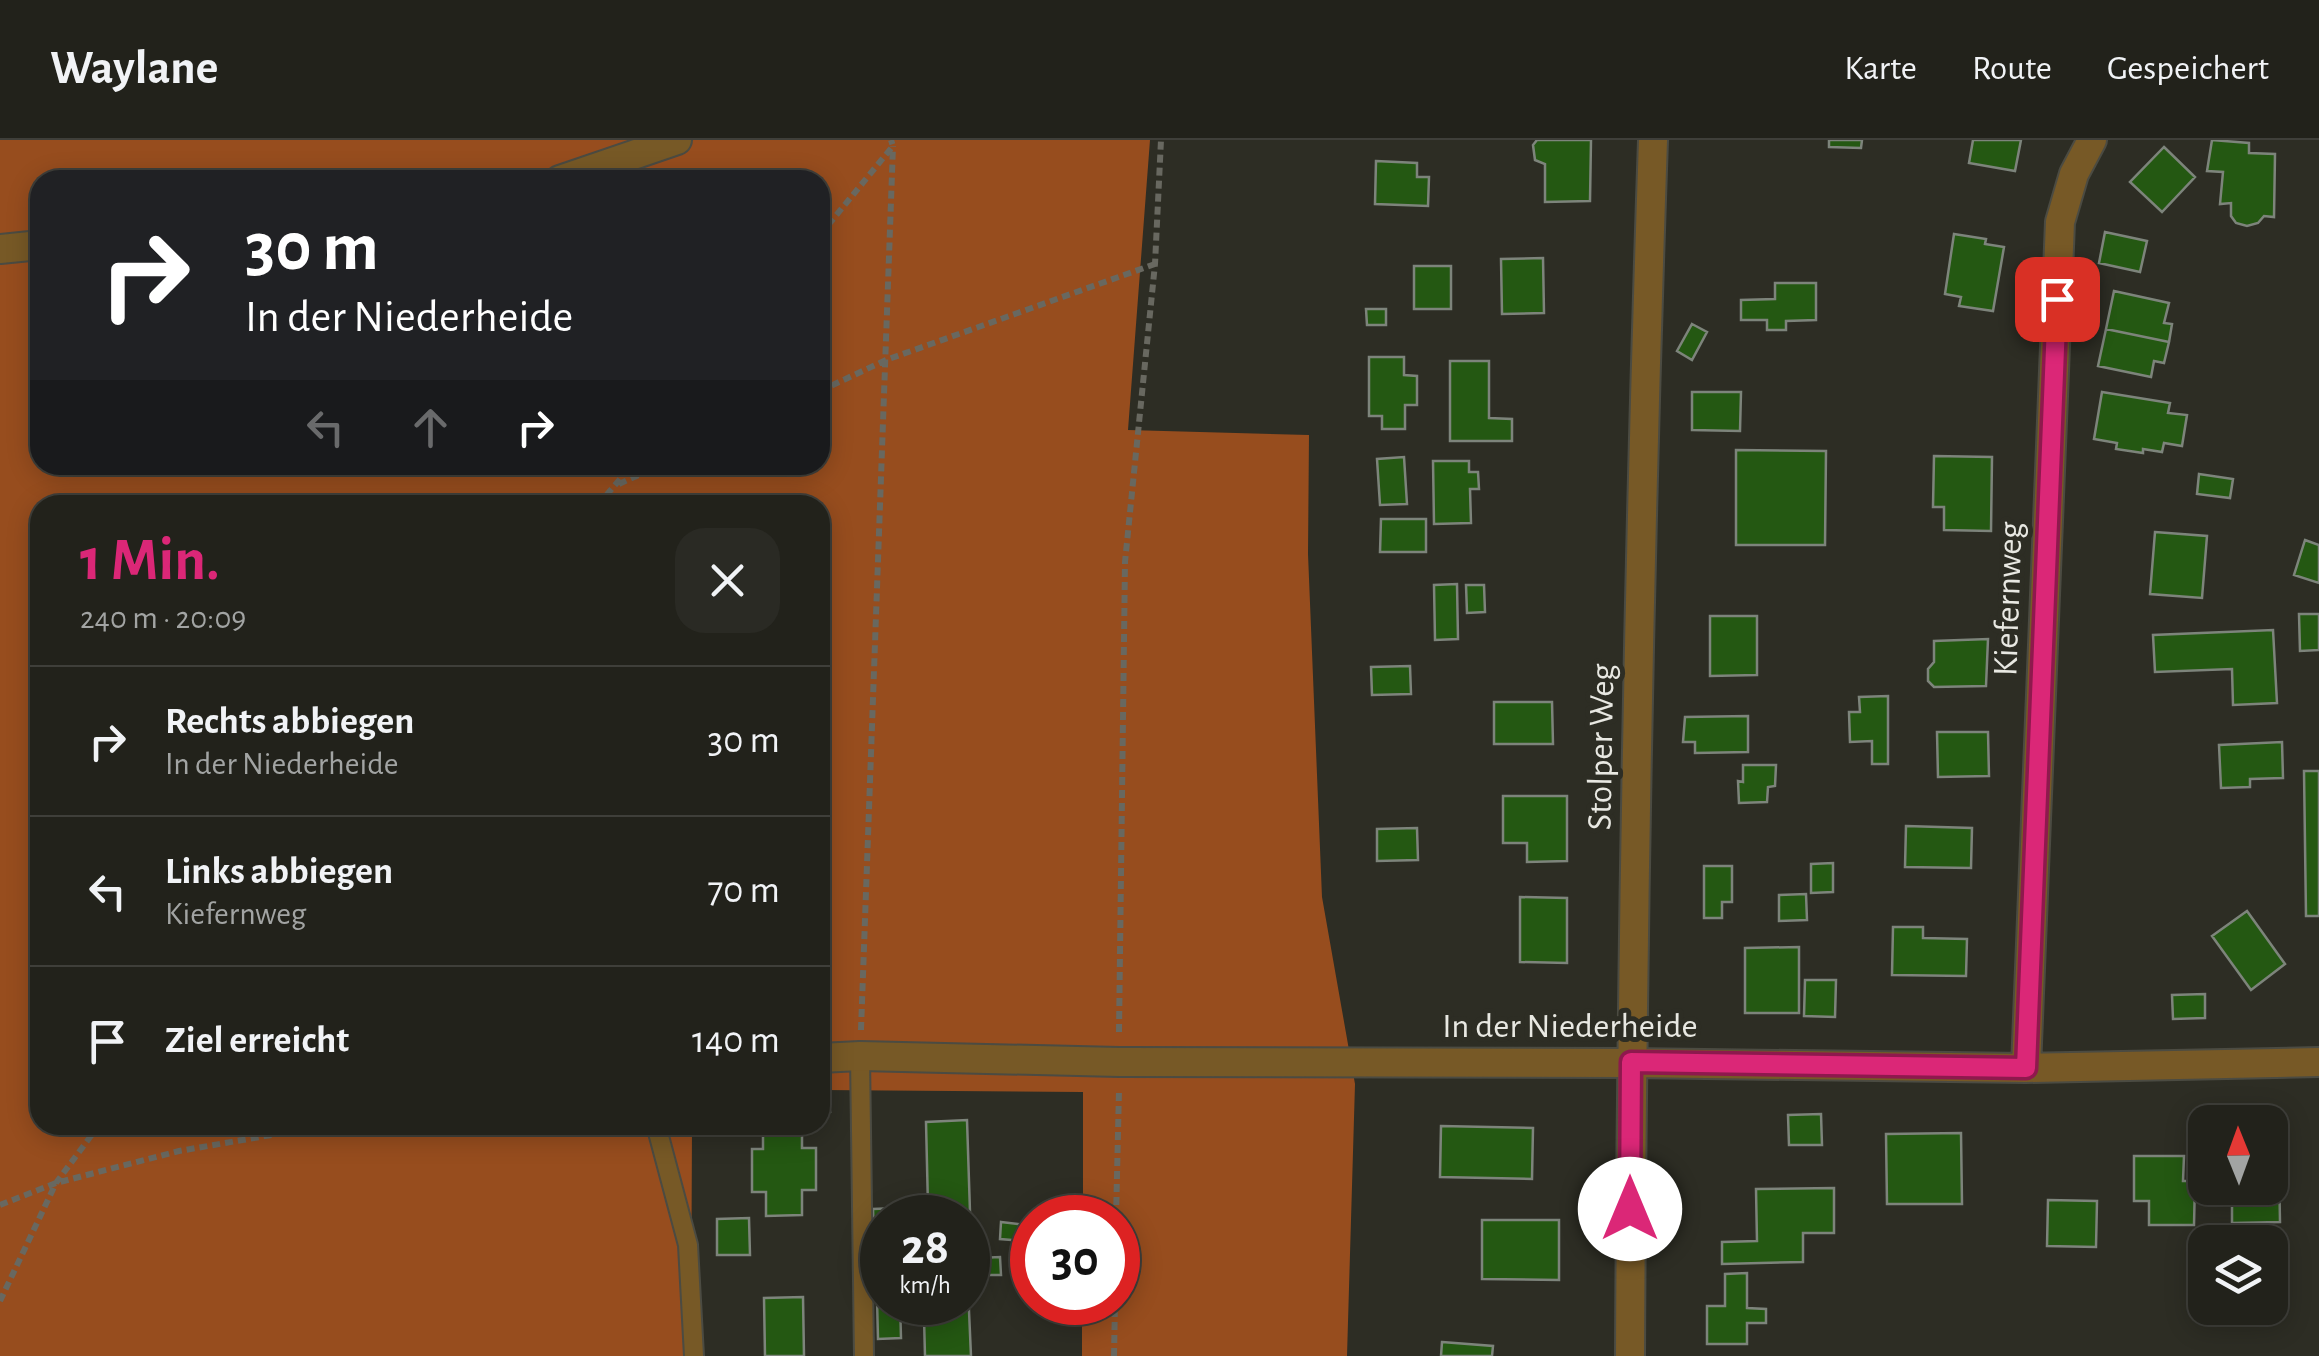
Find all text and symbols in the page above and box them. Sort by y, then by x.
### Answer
text: Waylane [50,45,218,93]
text: Karte [1844,51,1917,86]
text: Route [1972,51,2052,86]
text: Gespeichert [2107,51,2269,86]
icon: right [80,210,210,340]
text: 30 m [245,213,379,283]
pin [2015,257,2100,342]
icon: arrive [2030,272,2085,327]
text: In der Niederheide [245,295,573,340]
icon: left [298,400,353,455]
icon: ahead [403,400,458,455]
icon: right [508,400,563,455]
street label: Kiefernweg [1988,521,2029,677]
button: close [675,528,780,633]
text: 1 Min. [80,531,220,591]
text: 240 m · 20:09 [80,602,246,634]
street label: Stolper Weg [1583,663,1620,831]
text: Rechts abbiegen [165,703,414,741]
icon: right [80,714,135,769]
text: 30 m [708,722,780,760]
text: In der Niederheide [165,748,399,780]
text: Links abbiegen [165,853,393,891]
icon: left [80,864,135,919]
text: 70 m [707,872,780,910]
text: Kiefernweg [165,898,306,930]
street label: In der Niederheide [1442,1009,1698,1044]
icon: arrive [80,1014,135,1069]
text: Ziel erreicht [165,1022,349,1060]
text: 140 m [692,1022,780,1060]
north arrow [2188,1105,2288,1205]
map controls [2188,1105,2288,1325]
position arrow [1578,1157,1682,1261]
speed limit sign: 30 [1010,1195,1140,1325]
text: 28 [901,1223,949,1273]
button: layers [2188,1225,2288,1325]
text: km/h [899,1273,951,1298]

